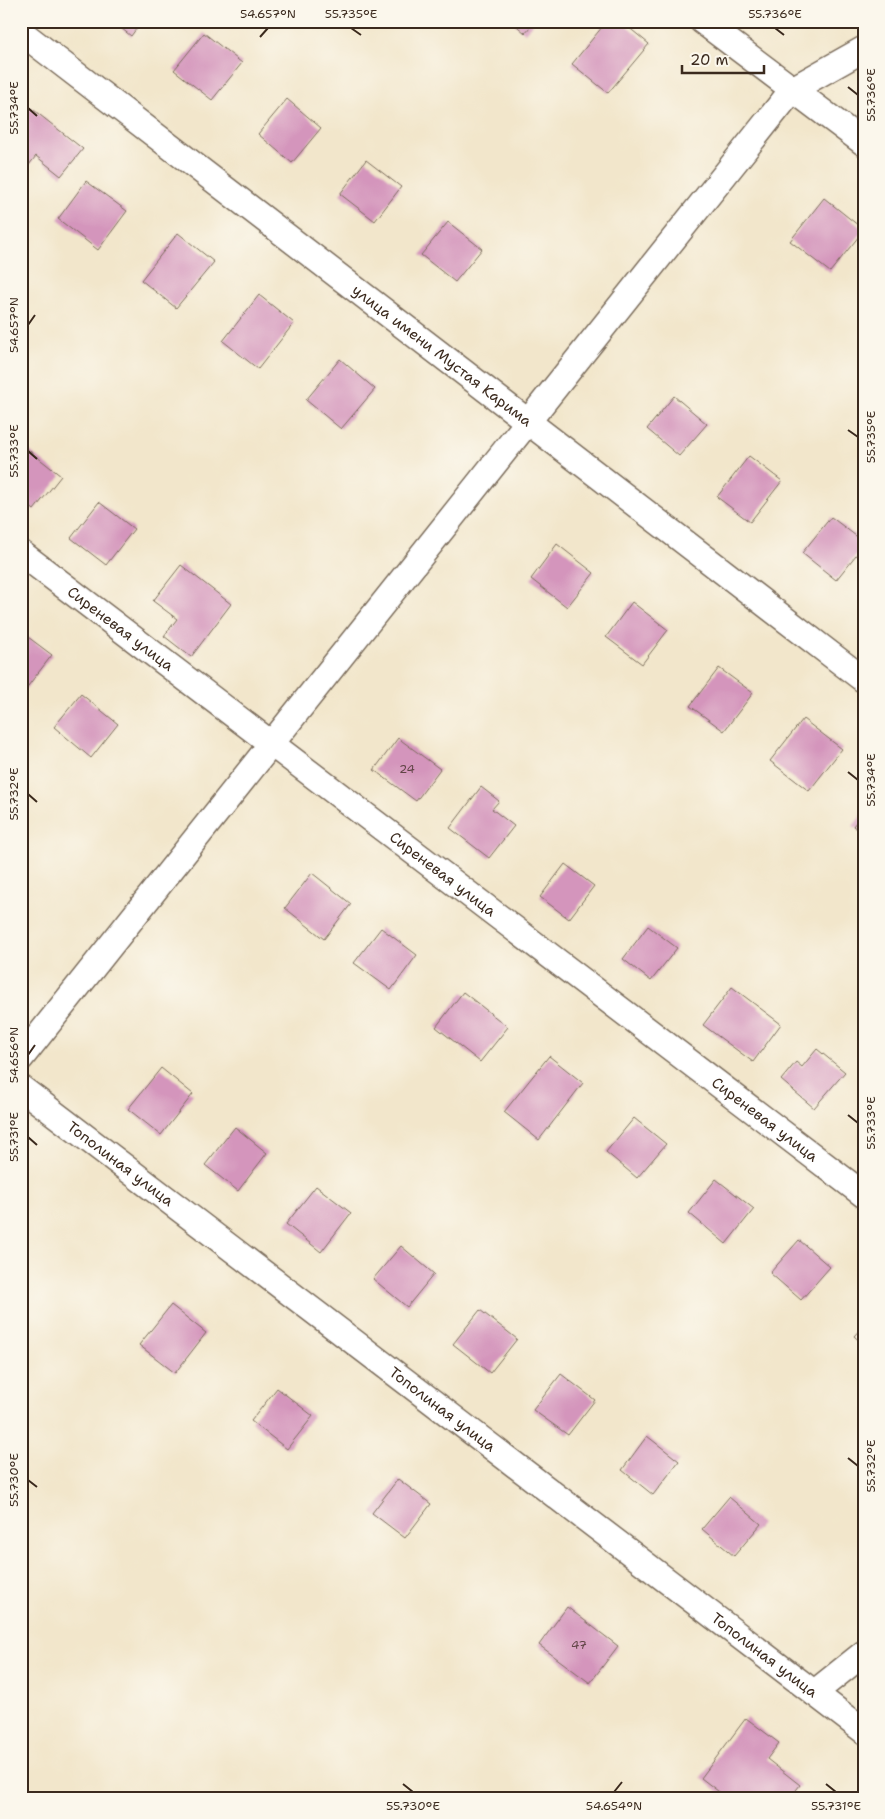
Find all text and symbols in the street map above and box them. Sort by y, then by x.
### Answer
text: 54.657°N [240,6,296,22]
text: 55.735°E [325,6,377,22]
text: 55.736°E [748,6,802,22]
scale bar [682,42,765,74]
text: 20 m [690,50,729,70]
text: 55.736°E [863,68,879,122]
text: 55.734°E [6,81,22,135]
street label: улица имени Мустая Карима [348,280,537,432]
text: 54.657°N [6,297,22,353]
text: 55.735°E [863,411,879,463]
text: 55.733°E [6,424,22,478]
street label: Сиреневая улица [63,582,178,676]
text: 55.734°E [863,753,879,807]
house number: 24 [399,761,415,777]
text: 55.732°E [6,767,22,821]
street label: Сиреневая улица [385,827,500,921]
text: 54.656°N [6,1027,22,1083]
street label: Сиреневая улица [708,1073,823,1167]
text: 55.733°E [863,1096,879,1150]
text: 55.731°E [6,1112,22,1162]
street label: Тополиная улица [63,1117,178,1211]
street label: Тополиная улица [385,1362,500,1457]
text: 55.732°E [863,1439,879,1493]
text: 55.730°E [6,1453,22,1507]
street label: Тополиная улица [707,1608,822,1702]
house number: 47 [571,1637,587,1653]
text: 55.730°E [386,1798,440,1814]
text: 54.654°N [586,1798,642,1814]
text: 55.731°E [811,1798,861,1814]

